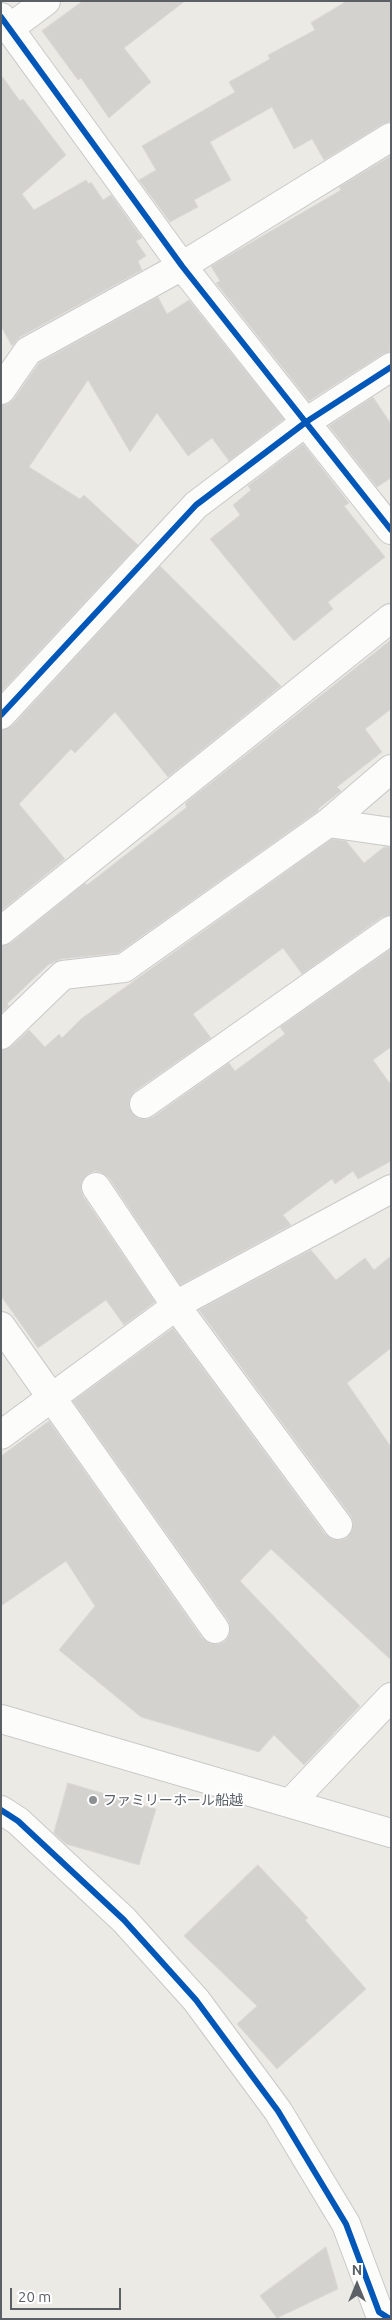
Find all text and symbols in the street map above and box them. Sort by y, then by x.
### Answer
place label: ファミリーホール船越 [103,1792,243,1808]
marker: ファミリーホール船越 [87,1794,99,1806]
north arrow [332,2260,382,2310]
text: N [352,2262,362,2278]
scale bar [12,2278,124,2310]
text: 20 m [18,2288,51,2305]

